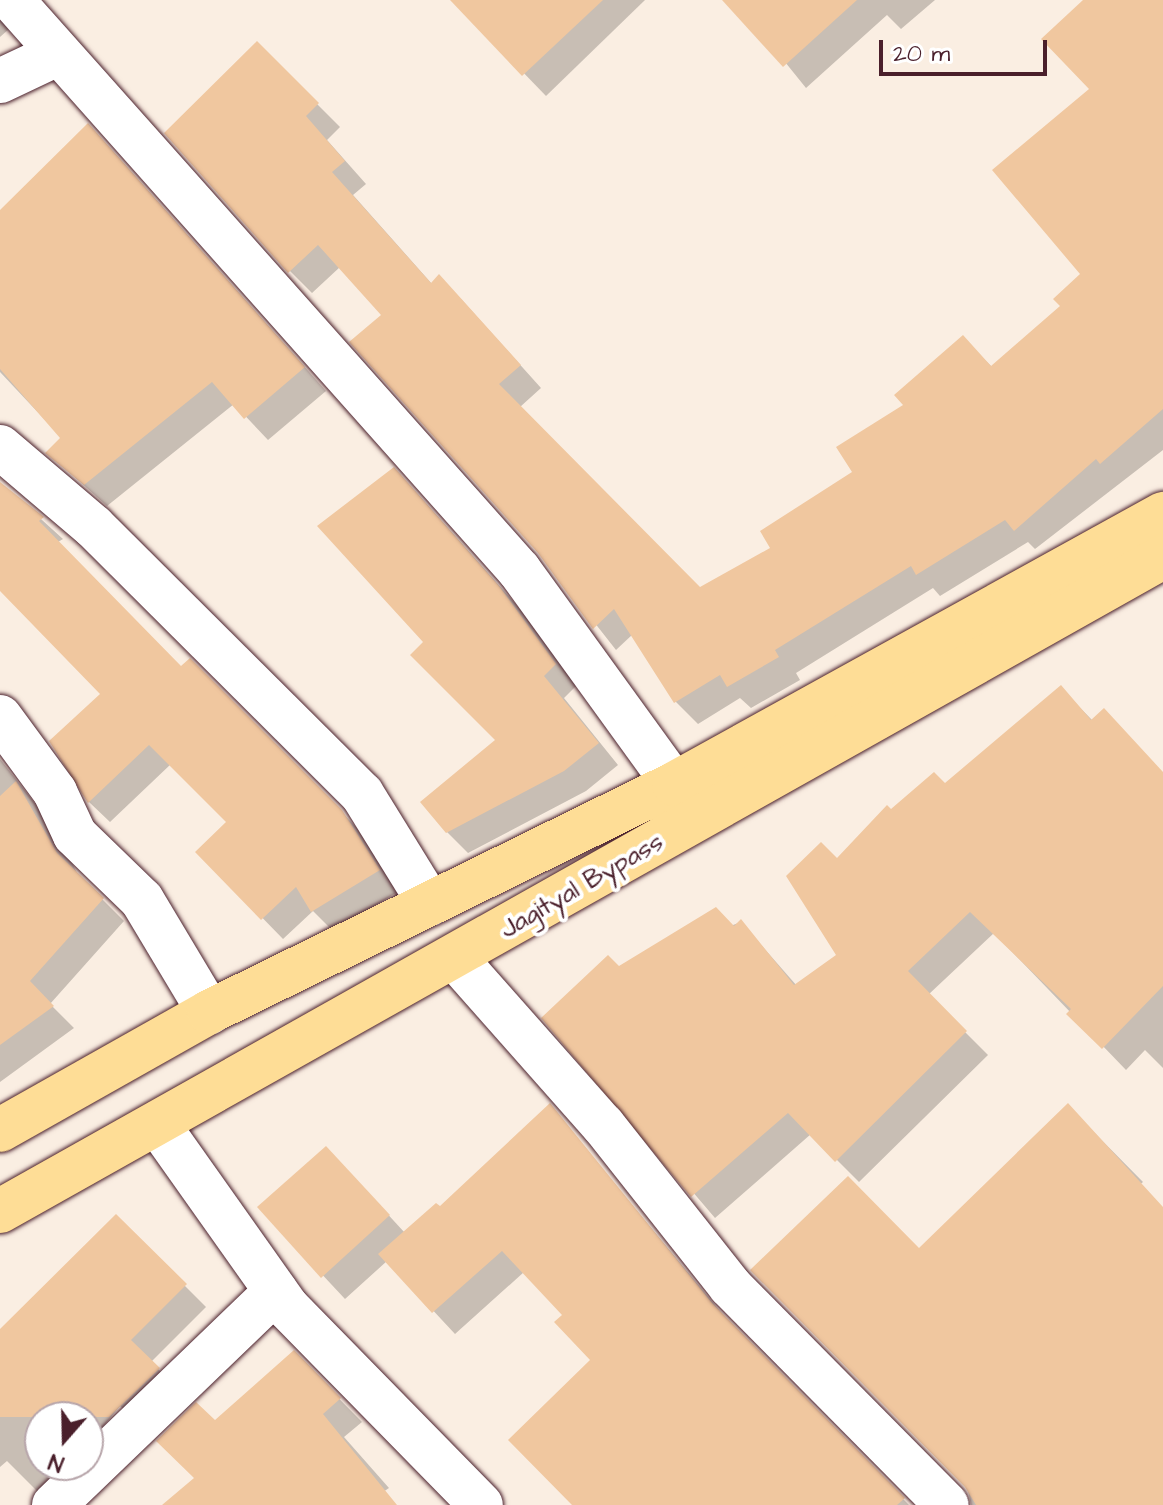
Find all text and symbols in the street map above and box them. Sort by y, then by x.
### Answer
scale bar [883,24,1051,74]
text: 20 m [893,37,950,71]
street label: Jagityal Bypass [495,827,669,945]
north arrow [24,1401,104,1481]
text: N [45,1445,68,1479]

